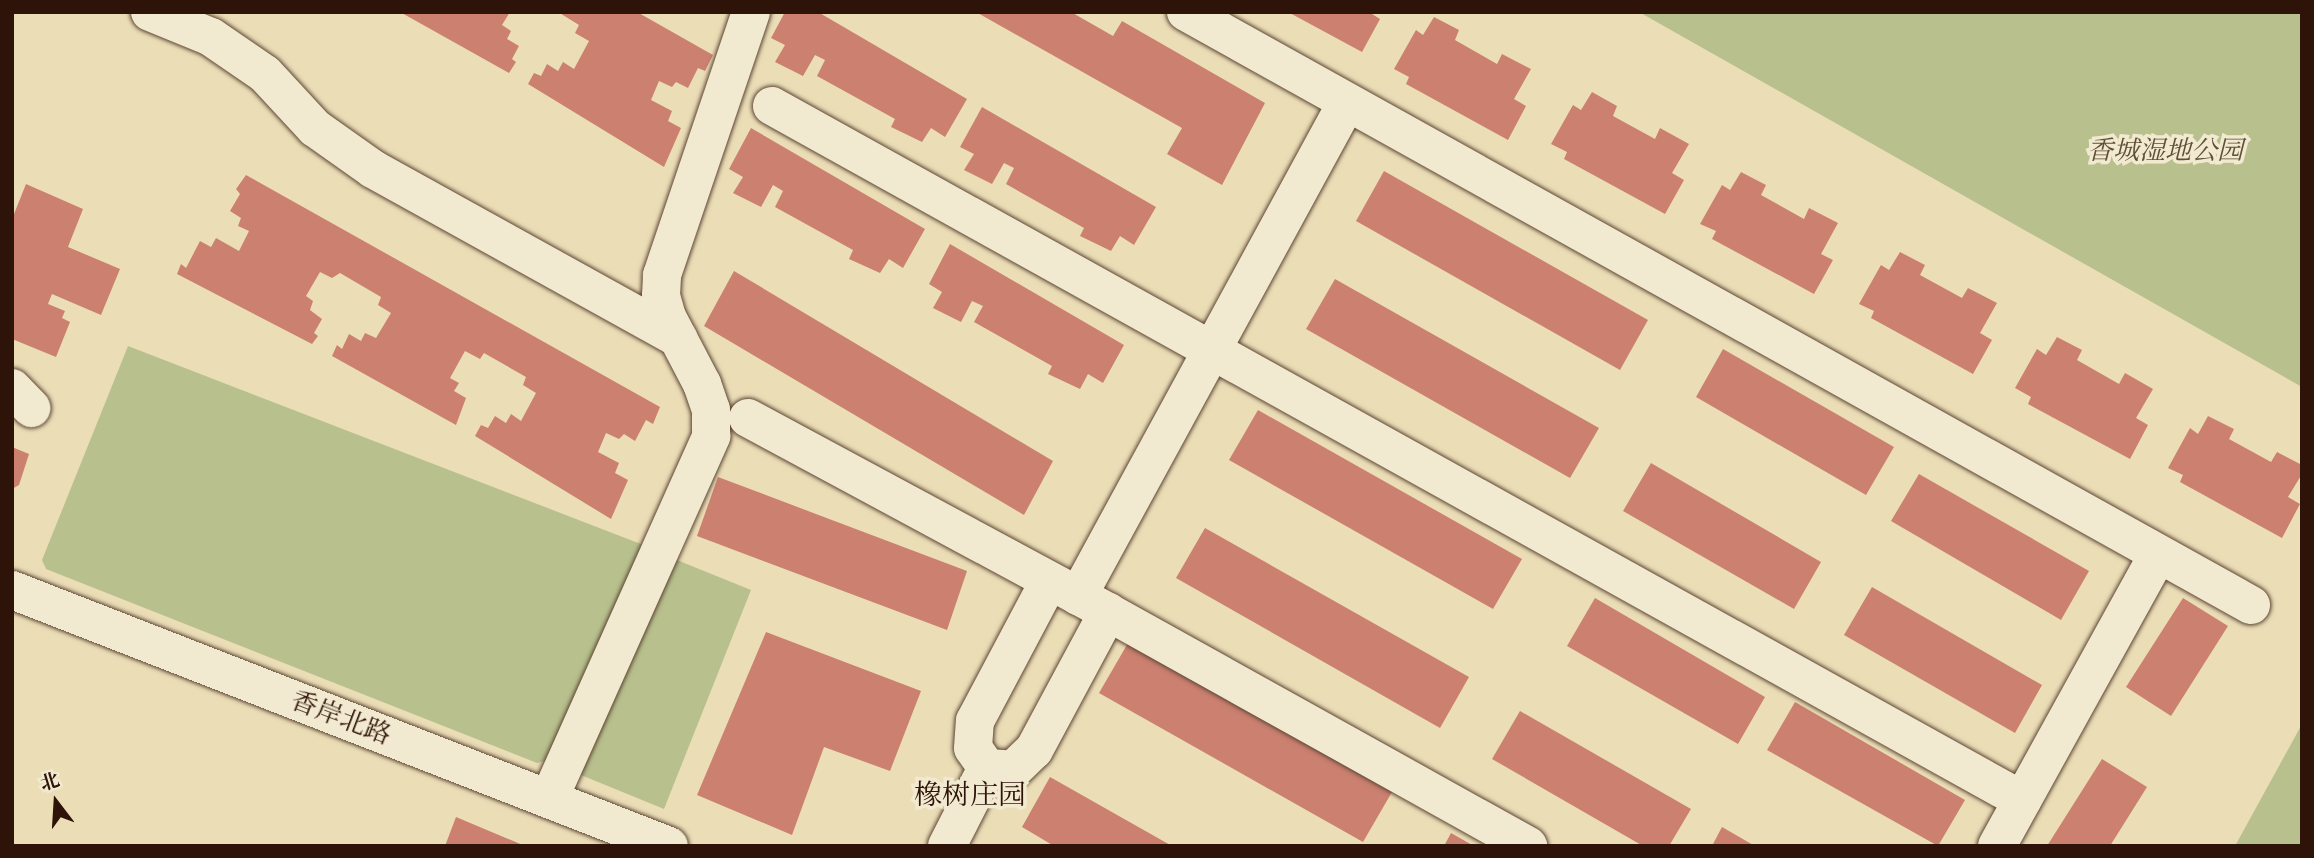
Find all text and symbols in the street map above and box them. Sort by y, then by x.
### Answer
park label: 香城湿地公园 [2087,135,2243,167]
street label: 香岸北路 [287,685,395,751]
north arrow [21,767,91,837]
text: 北 [38,769,62,795]
district label: 橡树庄园 [914,778,1026,812]

